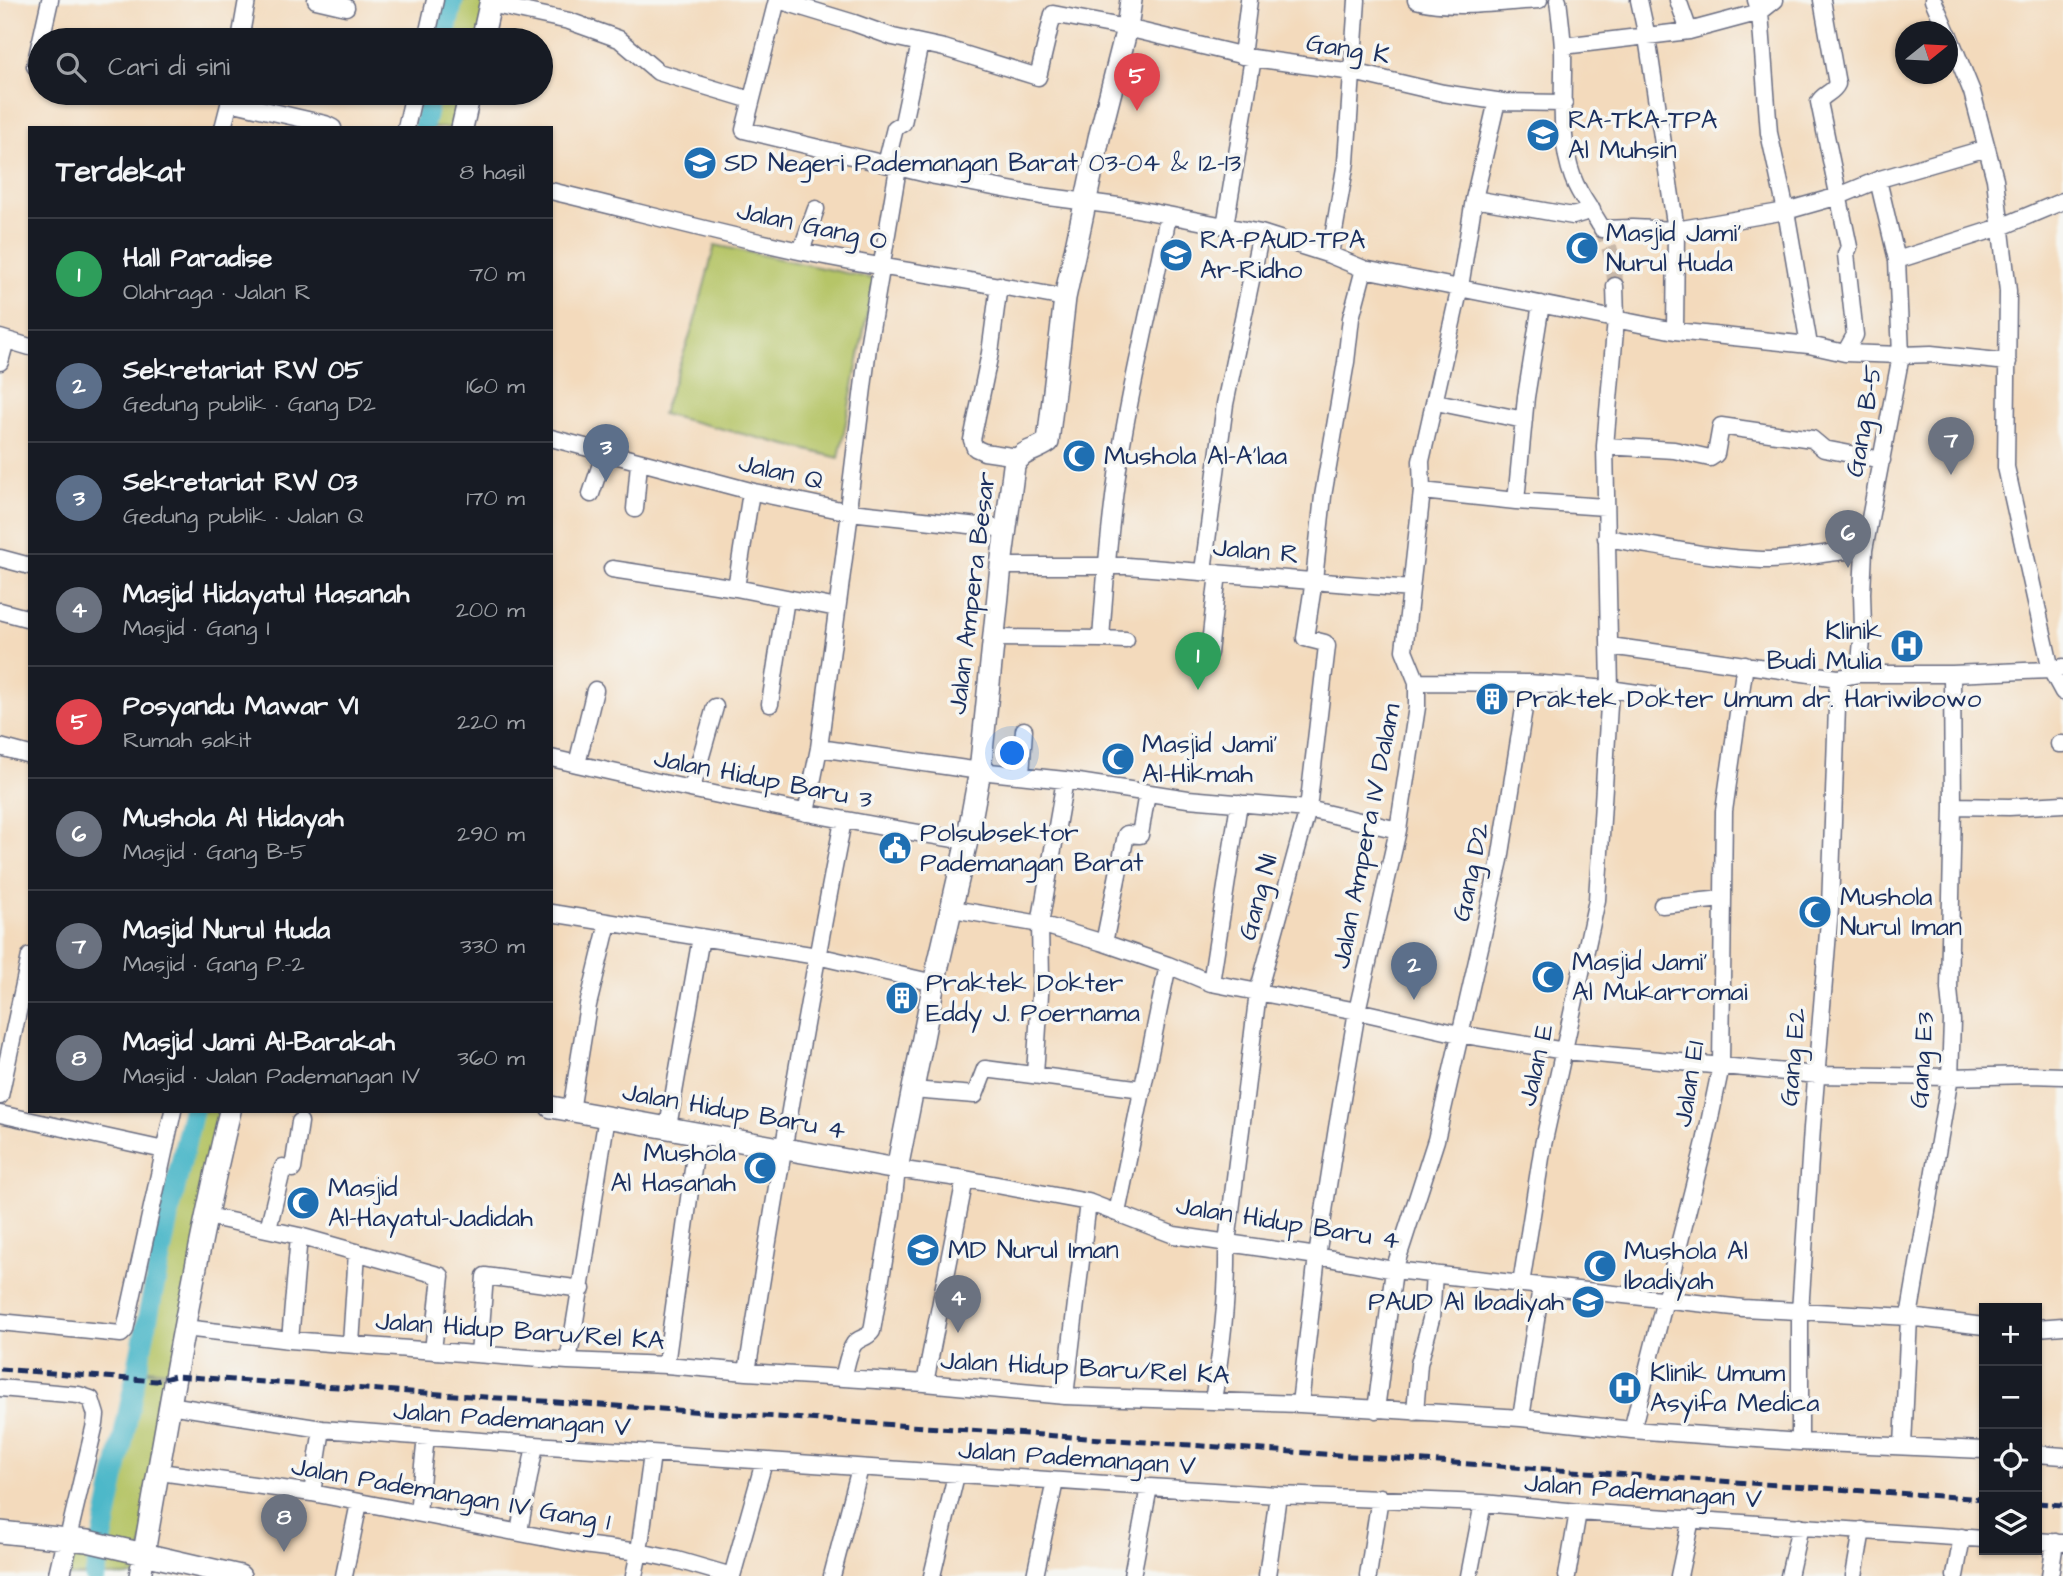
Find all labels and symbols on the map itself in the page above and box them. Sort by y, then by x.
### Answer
north arrow [1895,21,1958,84]
street label: Gang K [1303,25,1392,75]
pin: 5 [1114,53,1160,111]
place label: RA-TKA-TPA Al Muhsin [1568,102,1718,168]
school or university icon: RA-TKA-TPA Al Muhsin [1524,116,1562,154]
school or university icon: SD Negeri Pademangan Barat 03-04 & 12-13 [681,144,719,182]
place label: SD Negeri Pademangan Barat 03-04 & 12-13 [724,145,1241,183]
street label: Jalan Gang O [733,192,891,261]
place label: Masjid Jami' Nurul Huda [1606,215,1741,281]
place label: RA-PAUD-TPA Ar-Ridho [1200,222,1366,288]
mosque icon: Masjid Jami' Nurul Huda [1563,229,1601,267]
school or university icon: RA-PAUD-TPA Ar-Ridho [1157,236,1195,274]
street label: Gang B-5 [1836,362,1894,480]
pin: 7 [1928,417,1974,475]
pin: 3 [583,424,629,482]
mosque icon: Mushola Al-A'laa [1060,437,1098,475]
place label: Mushola Al-A'laa [1104,438,1287,474]
street label: Jalan Q [735,445,827,499]
street label: Jalan Ampera Besar [939,470,1005,716]
pin: 6 [1825,510,1871,568]
street label: Jalan R [1211,529,1301,573]
place label: Klinik Budi Mulia [1767,613,1882,679]
hospital icon: Klinik Budi Mulia [1888,627,1926,665]
pin: 1 [1175,632,1221,690]
building icon: Praktek Dokter Umum dr. Hariwibowo [1473,680,1511,718]
place label: Praktek Dokter Umum dr. Hariwibowo [1516,681,1982,717]
street label: Jalan Ampera IV Dalam [1323,700,1410,972]
place label: Masjid Jami' Al-Hikmah [1142,726,1277,792]
your location [995,736,1029,770]
street label: Jalan Hidup Baru 3 [651,740,875,818]
mosque icon: Masjid Jami' Al-Hikmah [1099,740,1137,778]
place label: Polsubsektor Pademangan Barat [920,815,1144,883]
street label: Gang D2 [1443,819,1501,925]
public building icon: Polsubsektor Pademangan Barat [876,829,914,867]
street label: Gang N1 [1229,850,1289,945]
place label: Mushola Nurul Iman [1840,879,1962,945]
mosque icon: Mushola Nurul Iman [1796,893,1834,931]
pin: 2 [1391,942,1437,1000]
place label: Masjid Jami' Al Mukarromai [1572,944,1748,1010]
mosque icon: Masjid Jami' Al Mukarromai [1529,958,1567,996]
place label: Praktek Dokter Eddy J. Poernama [926,965,1140,1033]
building icon: Praktek Dokter Eddy J. Poernama [883,979,921,1017]
street label: Gang E2 [1771,1006,1817,1108]
street label: Gang E3 [1901,1011,1945,1110]
street label: Jalan E [1509,1020,1563,1110]
street label: Jalan E1 [1664,1038,1714,1130]
street label: Jalan Hidup Baru 4 [619,1074,849,1148]
place label: Mushola Al Hasanah [610,1135,736,1201]
mosque icon: Mushola Al Hasanah [741,1149,779,1187]
place label: Masjid Al-Hayatul-Jadidah [328,1170,533,1238]
mosque icon: Masjid Al-Hayatul-Jadidah [284,1184,322,1222]
street label: Jalan Hidup Baru 4 [1173,1188,1403,1259]
school or university icon: MD Nurul Iman [904,1231,942,1269]
place label: MD Nurul Iman [948,1232,1119,1268]
place label: Mushola Al Ibadiyah [1624,1233,1748,1301]
mosque icon: Mushola Al Ibadiyah [1581,1247,1619,1285]
pin: 4 [935,1275,981,1333]
school or university icon: PAUD Al Ibadiyah [1569,1283,1607,1321]
place label: PAUD Al Ibadiyah [1368,1284,1564,1322]
street label: Jalan Hidup Baru/Rel KA [374,1303,666,1359]
street label: Jalan Hidup Baru/Rel KA [940,1342,1231,1394]
place label: Klinik Umum Asyifa Medica [1650,1355,1820,1423]
hospital icon: Klinik Umum Asyifa Medica [1606,1369,1644,1407]
street label: Jalan Pademangan V [392,1393,632,1447]
street label: Jalan Pademangan V [957,1432,1197,1486]
street label: Jalan Pademangan IV Gang 1 [288,1448,613,1542]
street label: Jalan Pademangan V [1523,1465,1763,1519]
pin: 8 [261,1494,307,1552]

